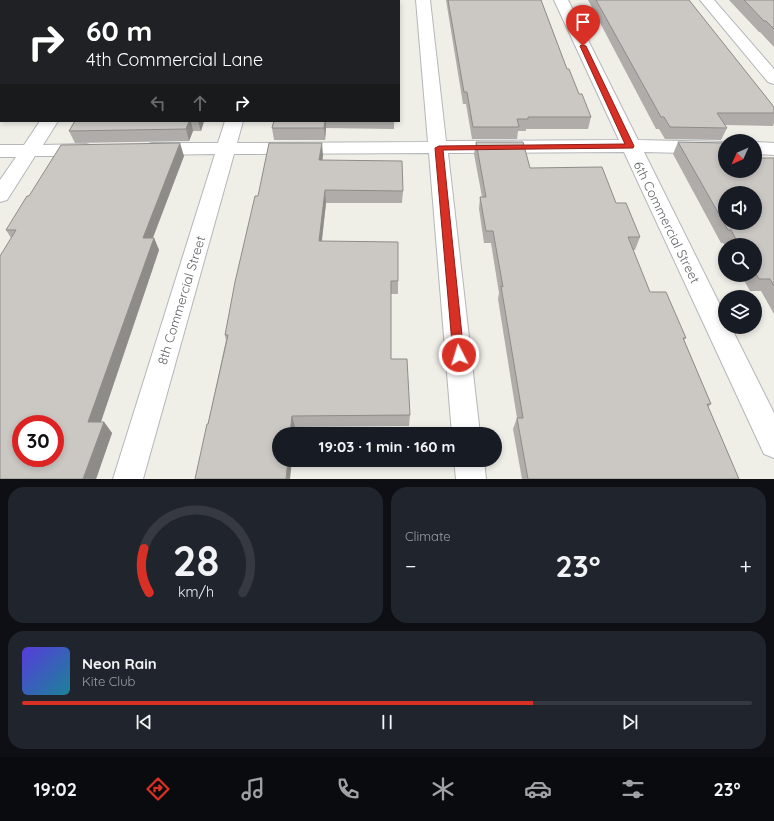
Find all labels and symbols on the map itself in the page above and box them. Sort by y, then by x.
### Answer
pin [566,5,600,46]
north arrow [718,134,762,178]
street label: 6th Commercial Street [630,158,704,286]
street label: 8th Commercial Street [154,234,208,366]
position arrow [438,334,480,376]
speed limit sign: 30 [12,415,64,467]

